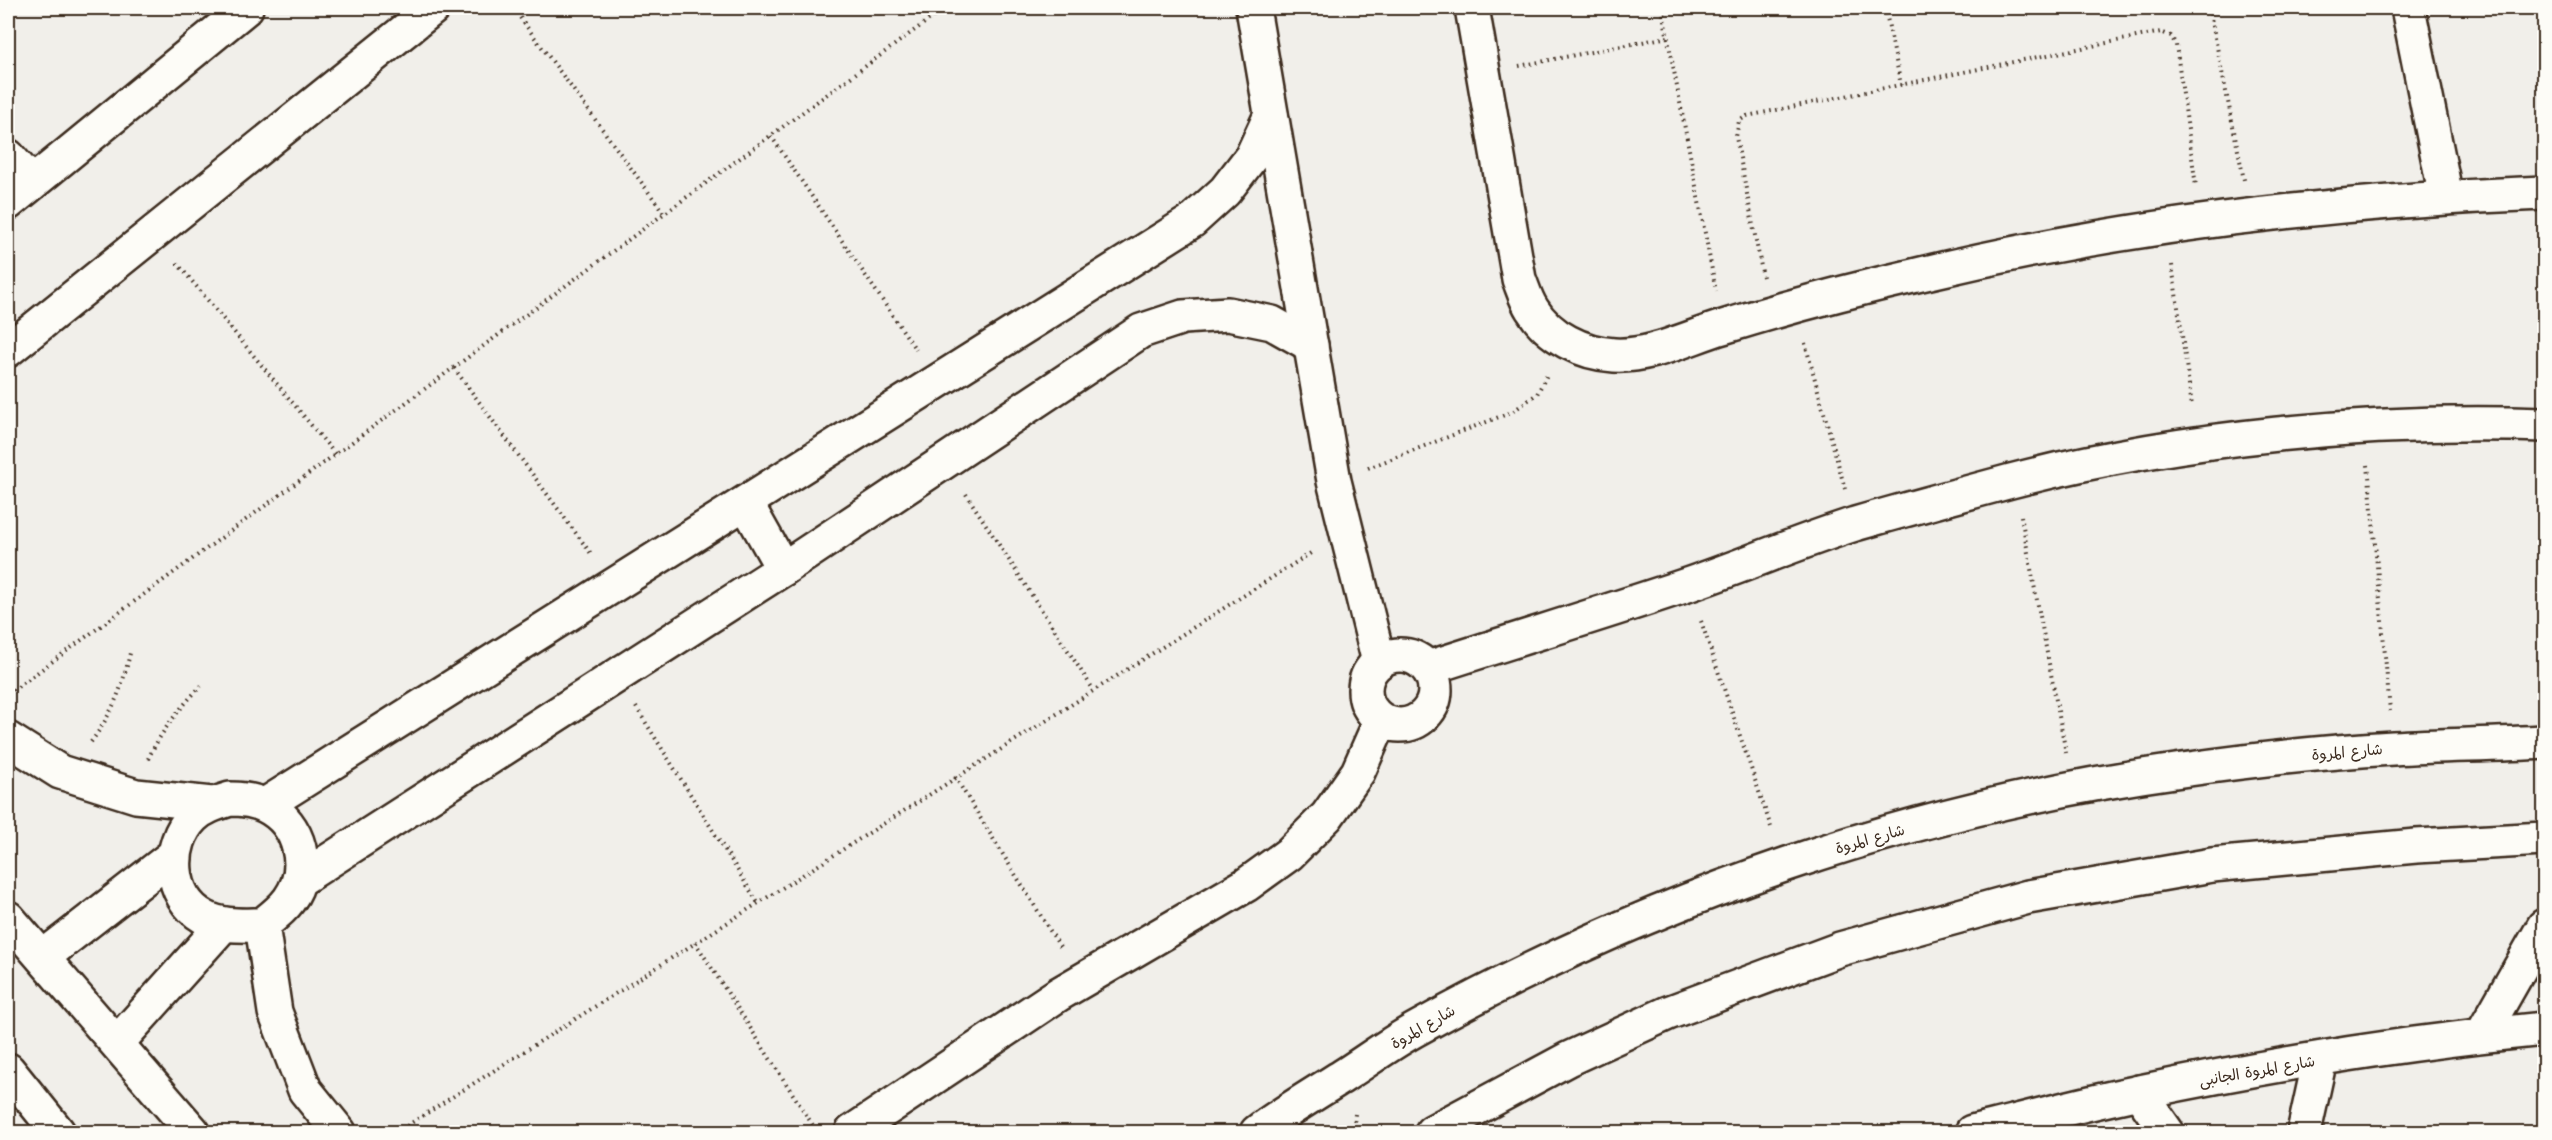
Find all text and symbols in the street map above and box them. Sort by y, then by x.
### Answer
street label: شارع المروة [2311,739,2383,765]
street label: شارع المروة [1833,820,1907,858]
street label: شارع المروة [1387,1000,1459,1054]
street label: شارع المروة الجانبى [2197,1051,2317,1091]

